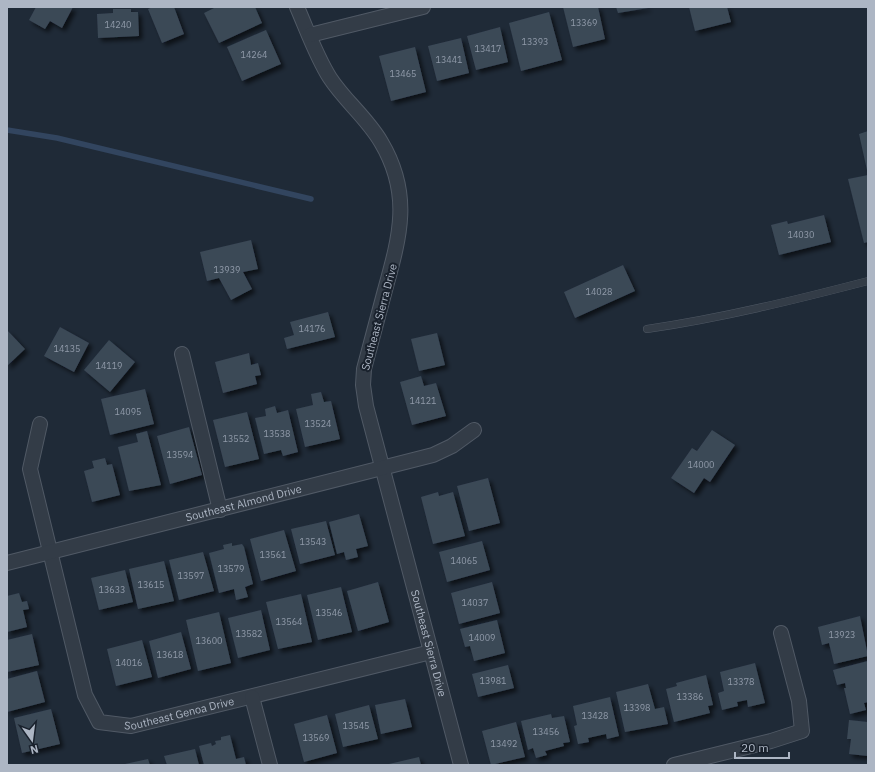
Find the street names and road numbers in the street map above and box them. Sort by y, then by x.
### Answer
street label: Southeast Sierra Drive [358,262,400,372]
street label: Southeast Almond Drive [184,482,303,524]
street label: Southeast Sierra Drive [408,588,450,698]
street label: Southeast Genoa Drive [123,694,236,733]

